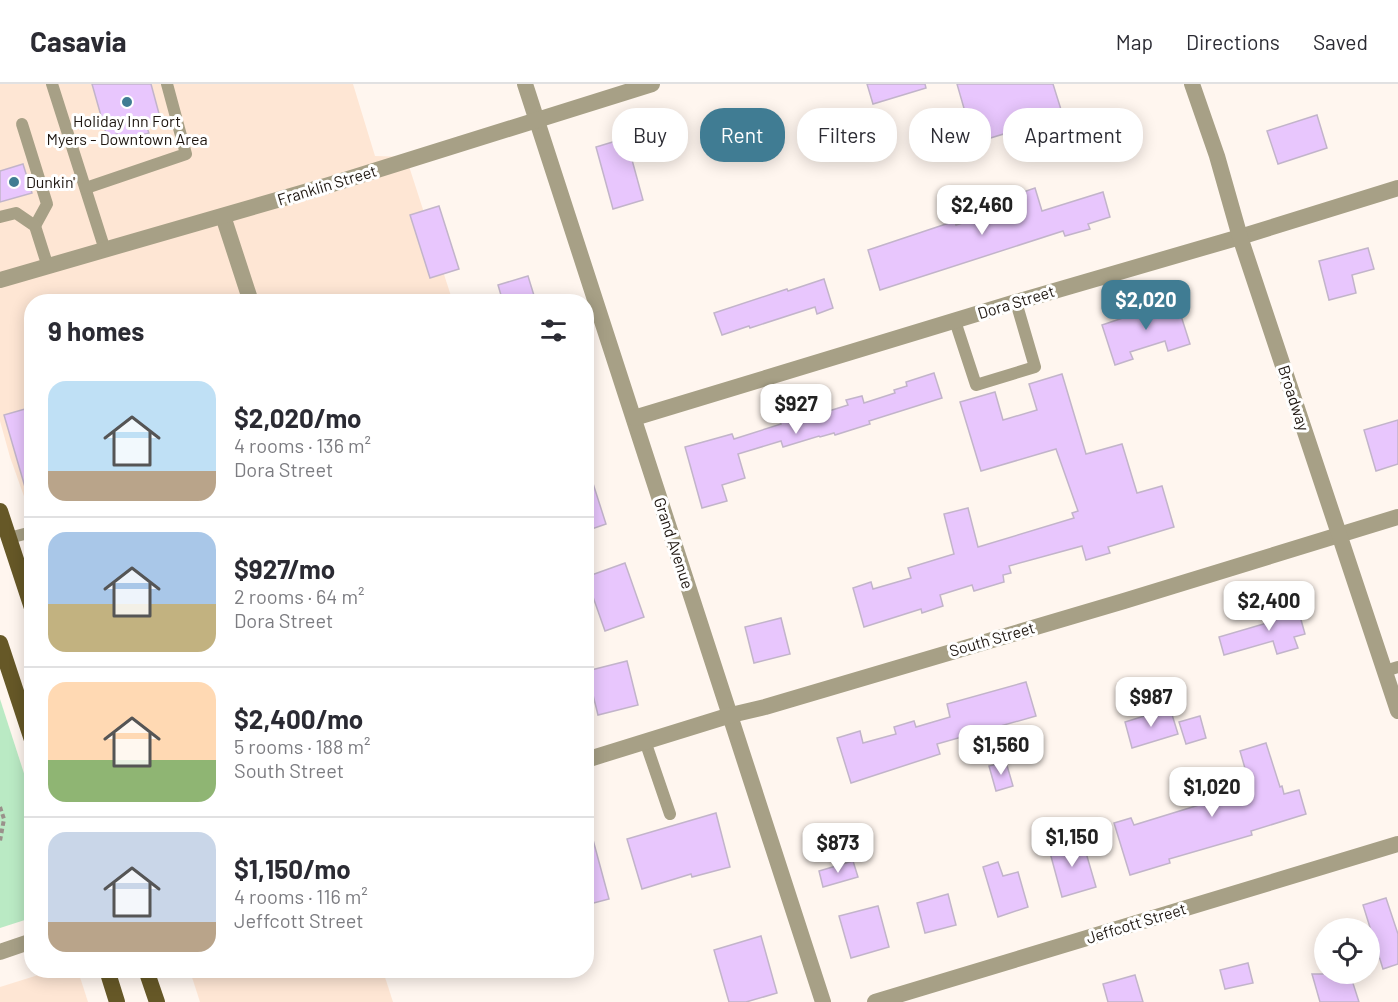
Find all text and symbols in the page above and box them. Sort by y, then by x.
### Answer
text: Casavia [30,24,127,58]
text: Map [1116,29,1153,54]
text: Directions [1186,29,1280,54]
text: Saved [1313,29,1368,54]
marker: Holiday Inn Fort Myers - Downtown Area [120,95,134,109]
chip: Buy [612,108,688,162]
chip: Rent [700,108,785,162]
chip: Filters [797,108,897,162]
chip: New [909,108,991,162]
chip: Apartment [1003,108,1143,162]
place label: Holiday Inn Fort Myers - Downtown Area [46,111,208,148]
street label: Franklin Street [275,160,379,209]
place label: Dunkin' [26,172,75,191]
marker: Dunkin' [7,175,21,189]
pin: $2,460 [933,185,1031,236]
text: $2,460 [951,192,1013,216]
pin: $2,020 [1097,280,1195,331]
street label: Dora Street [975,281,1057,322]
text: $2,020 [1115,287,1177,311]
icon: filters [537,314,570,347]
text: 9 homes [48,315,144,346]
street label: Broadway [1275,362,1314,434]
pin: $927 [760,384,832,435]
text: $927 [774,391,818,415]
text: $2,020/mo [234,402,362,433]
icon: home [96,405,168,477]
text: 4 rooms · 136 m² [234,433,371,457]
text: Dora Street [234,457,333,481]
street label: Grand Avenue [651,495,698,591]
text: $927/mo [234,553,335,584]
icon: home [96,556,168,628]
pin: $2,400 [1220,581,1318,632]
text: 2 rooms · 64 m² [234,584,364,608]
text: $2,400 [1238,588,1300,612]
text: Dora Street [234,608,333,632]
street label: South Street [947,617,1037,660]
pin: $987 [1115,677,1187,728]
text: $987 [1130,684,1172,708]
text: $2,400/mo [234,703,363,734]
icon: home [96,706,168,778]
pin: $1,560 [952,725,1050,776]
text: $1,560 [973,732,1029,756]
text: 5 rooms · 188 m² [234,734,371,758]
text: South Street [234,758,344,782]
pin: $1,020 [1163,767,1261,818]
text: $1,020 [1183,774,1241,798]
pin: $1,150 [1023,817,1121,868]
pin: $873 [802,823,874,874]
text: $1,150 [1045,824,1099,848]
text: $873 [817,830,859,854]
text: $1,150/mo [234,853,351,884]
icon: home [96,856,168,928]
text: 4 rooms · 116 m² [234,884,368,908]
street label: Jeffcott Street [1083,898,1188,947]
text: Jeffcott Street [234,908,364,932]
map controls [1314,918,1380,984]
button: locate [1314,918,1380,984]

